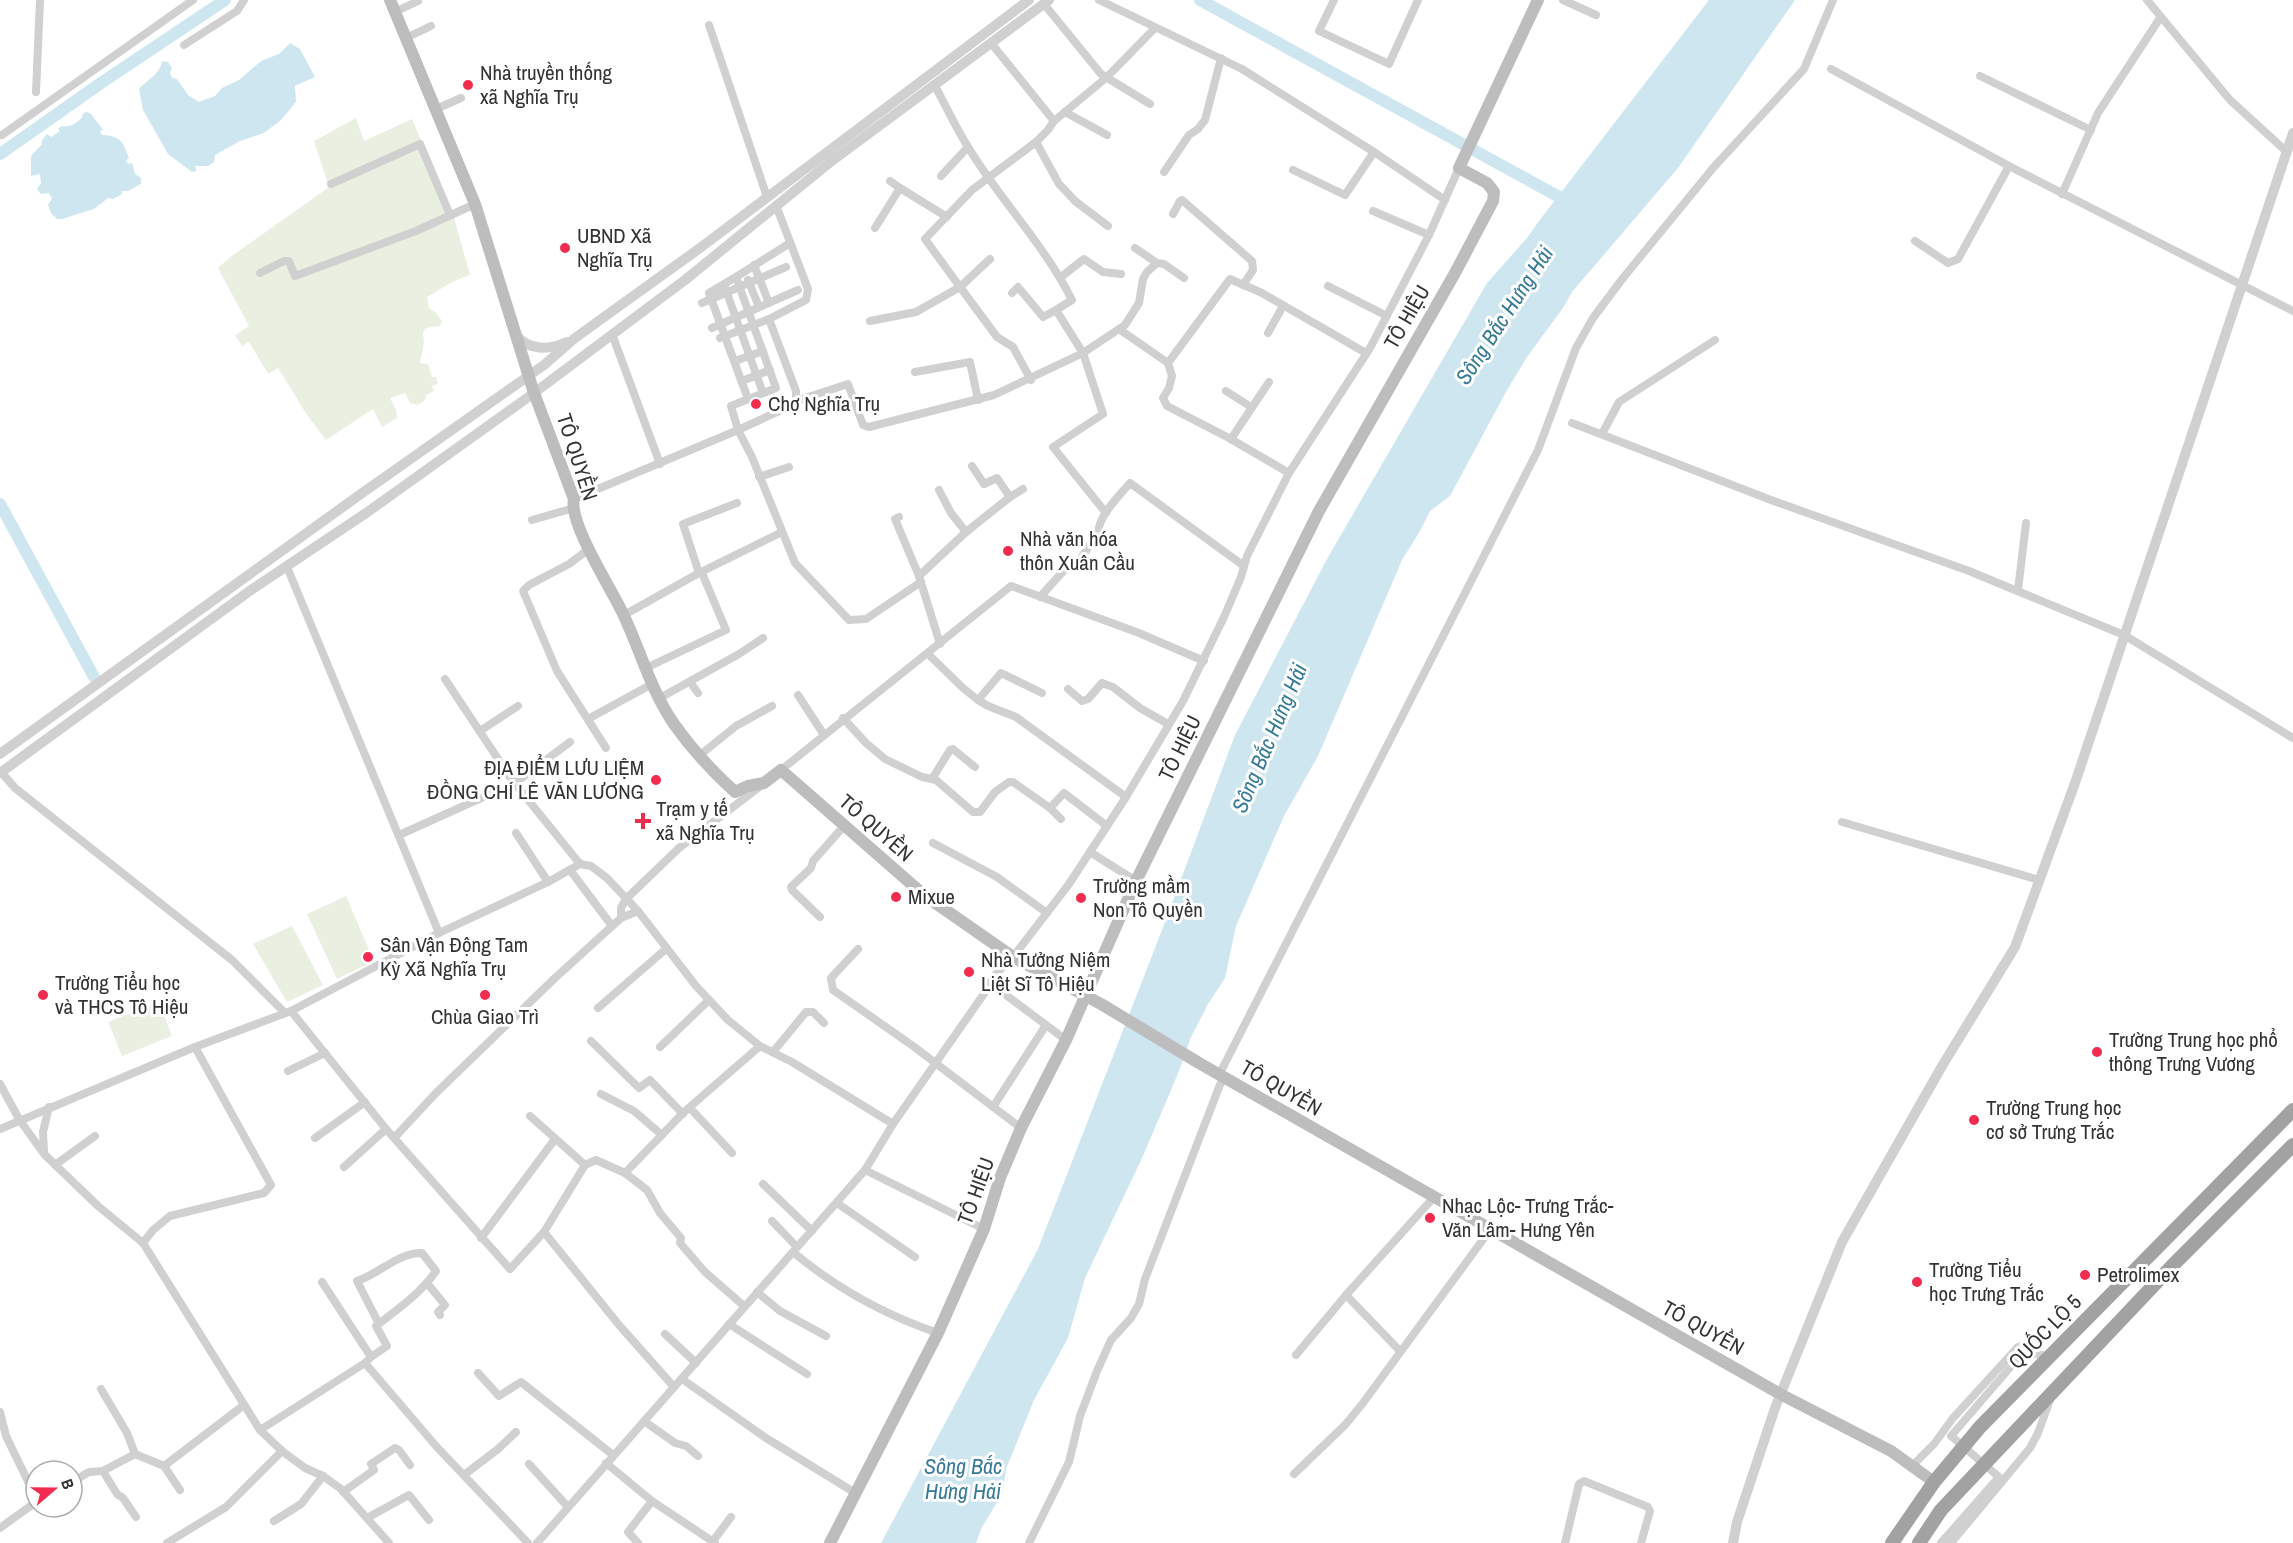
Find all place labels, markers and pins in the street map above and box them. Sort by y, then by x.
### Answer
place label: Nhà truyền thống xã Nghĩa Trụ [480,58,613,111]
marker: Nhà truyền thống xã Nghĩa Trụ [461,78,475,92]
place label: UBND Xã Nghĩa Trụ [577,221,653,274]
marker: UBND Xã Nghĩa Trụ [558,241,572,255]
place label: Chợ Nghĩa Trụ [768,389,880,418]
marker: Chợ Nghĩa Trụ [749,397,763,411]
place label: Nhà văn hóa thôn Xuân Cầu [1020,524,1135,577]
marker: Nhà văn hóa thôn Xuân Cầu [1001,544,1015,558]
place label: ĐỊA ĐIỂM LƯU LIỆM ĐỒNG CHÍ LÊ VĂN LƯƠNG [427,753,644,806]
marker: ĐỊA ĐIỂM LƯU LIỆM ĐỒNG CHÍ LÊ VĂN LƯƠNG [649,773,663,787]
place label: Trạm y tế xã Nghĩa Trụ [656,794,755,847]
marker: Trạm y tế xã Nghĩa Trụ [634,812,652,830]
place label: Trường mầm Non Tô Quyền [1093,871,1203,924]
place label: Mixue [908,882,955,911]
marker: Mixue [889,890,903,904]
marker: Trường mầm Non Tô Quyền [1074,891,1088,905]
place label: Sân Vận Động Tam Kỳ Xã Nghĩa Trụ [380,930,528,983]
place label: Nhà Tưởng Niệm Liệt Sĩ Tô Hiệu [981,945,1110,998]
marker: Sân Vận Động Tam Kỳ Xã Nghĩa Trụ [361,950,375,964]
marker: Nhà Tưởng Niệm Liệt Sĩ Tô Hiệu [962,965,976,979]
place label: Trường Tiểu học và THCS Tô Hiệu [55,968,188,1021]
marker: Trường Tiểu học và THCS Tô Hiệu [36,988,50,1002]
marker: Chùa Giao Trì [478,988,492,1002]
place label: Chùa Giao Trì [431,1002,539,1031]
place label: Trường Trung học phổ thông Trưng Vương [2109,1025,2278,1078]
marker: Trường Trung học phổ thông Trưng Vương [2090,1045,2104,1059]
place label: Trường Trung học cơ sở Trưng Trắc [1986,1093,2121,1146]
marker: Trường Trung học cơ sở Trưng Trắc [1967,1113,1981,1127]
place label: Nhạc Lộc- Trưng Trắc- Văn Lâm- Hưng Yên [1442,1191,1614,1244]
marker: Nhạc Lộc- Trưng Trắc- Văn Lâm- Hưng Yên [1423,1211,1437,1225]
place label: Trường Tiểu học Trưng Trắc [1929,1255,2044,1308]
place label: Petrolimex [2097,1260,2180,1289]
marker: Petrolimex [2078,1268,2092,1282]
marker: Trường Tiểu học Trưng Trắc [1910,1275,1924,1289]

